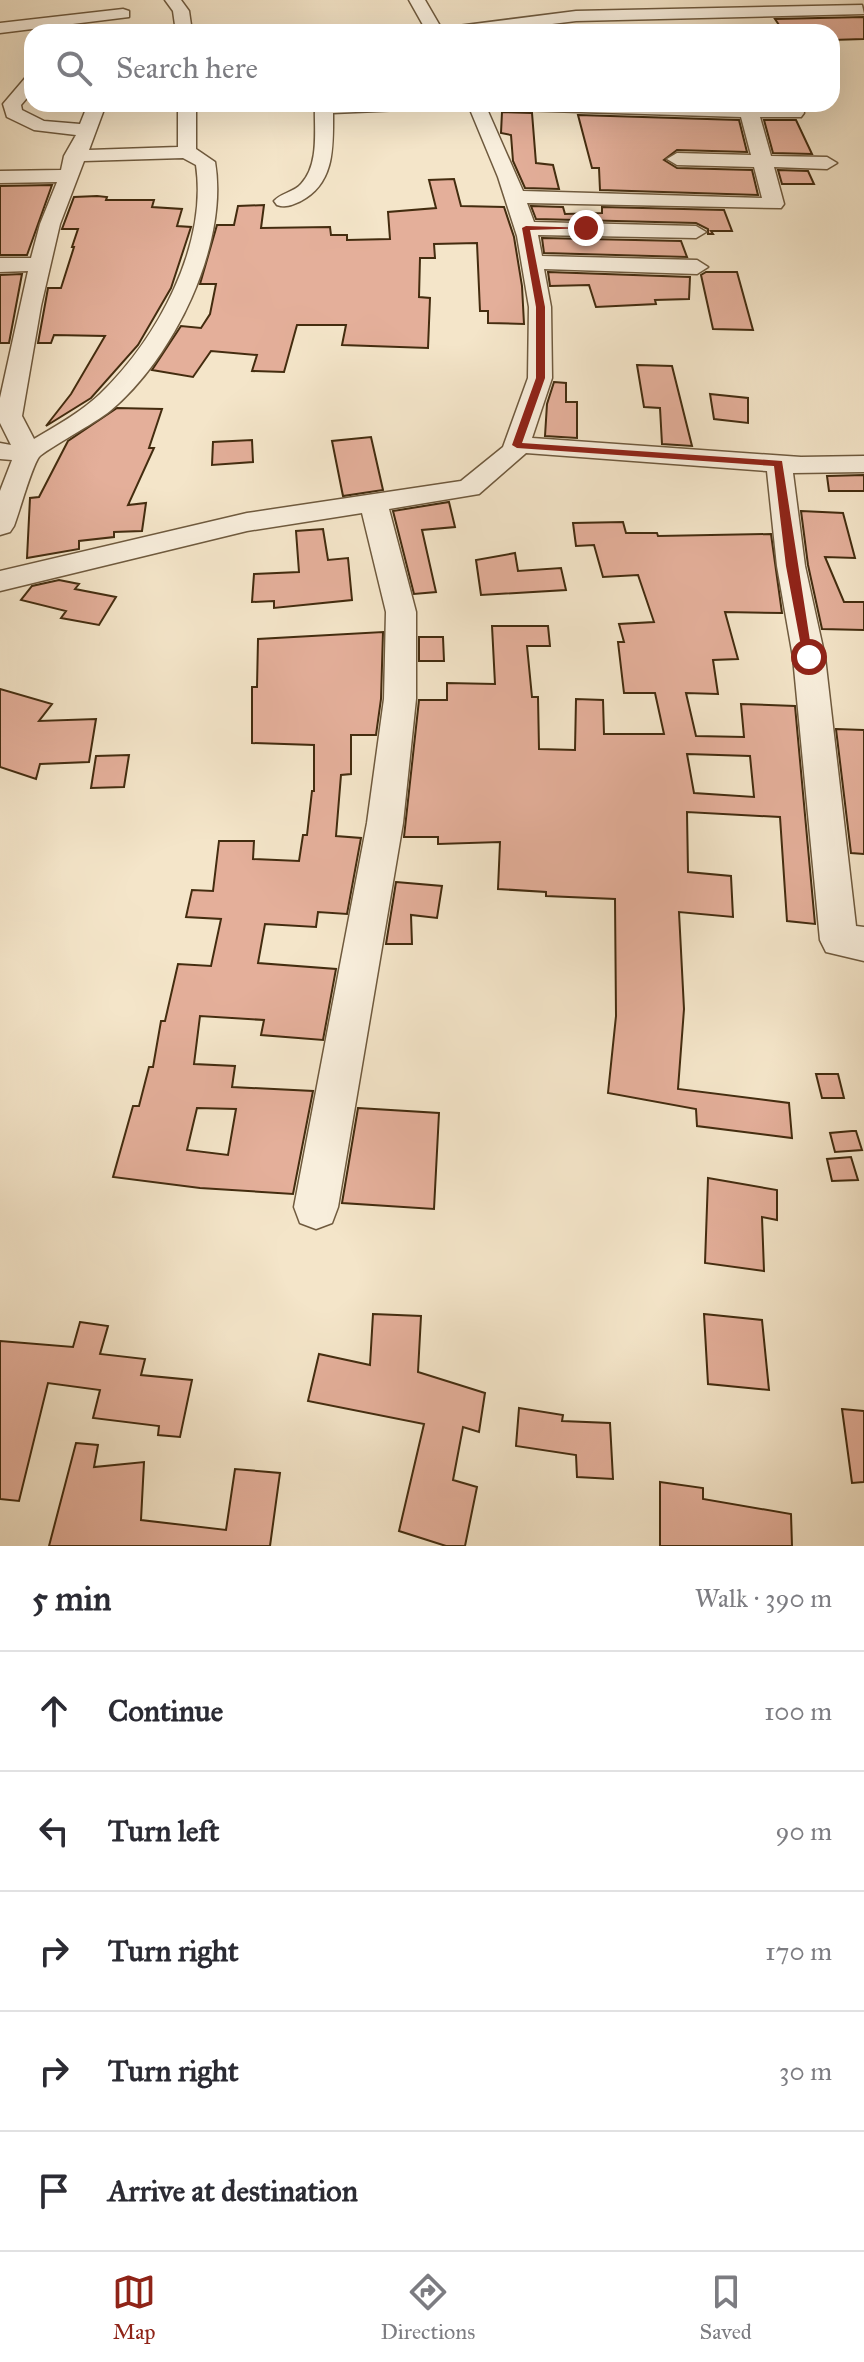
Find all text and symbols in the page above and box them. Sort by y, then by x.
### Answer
search box [24,24,840,112]
icon: search [52,46,96,90]
text: Search here [116,50,258,86]
route end [568,210,604,246]
route start [791,639,827,675]
text: 5 min [32,1578,111,1619]
text: Walk · 390 m [695,1582,832,1614]
icon: ahead [32,1689,76,1733]
text: Continue [108,1693,223,1729]
text: 100 m [764,1695,832,1727]
icon: left [32,1809,76,1853]
text: Turn left [108,1813,219,1849]
text: 90 m [775,1815,832,1847]
icon: right [32,1929,76,1973]
text: Turn right [108,1933,239,1969]
text: 170 m [765,1935,832,1967]
icon: right [32,2049,76,2093]
text: Turn right [108,2053,239,2089]
text: 30 m [779,2055,832,2087]
icon: arrive [32,2169,76,2213]
text: Arrive at destination [108,2173,358,2209]
tab: Map [112,2270,156,2345]
tab: Directions [380,2270,475,2345]
tab: Saved [700,2270,752,2345]

